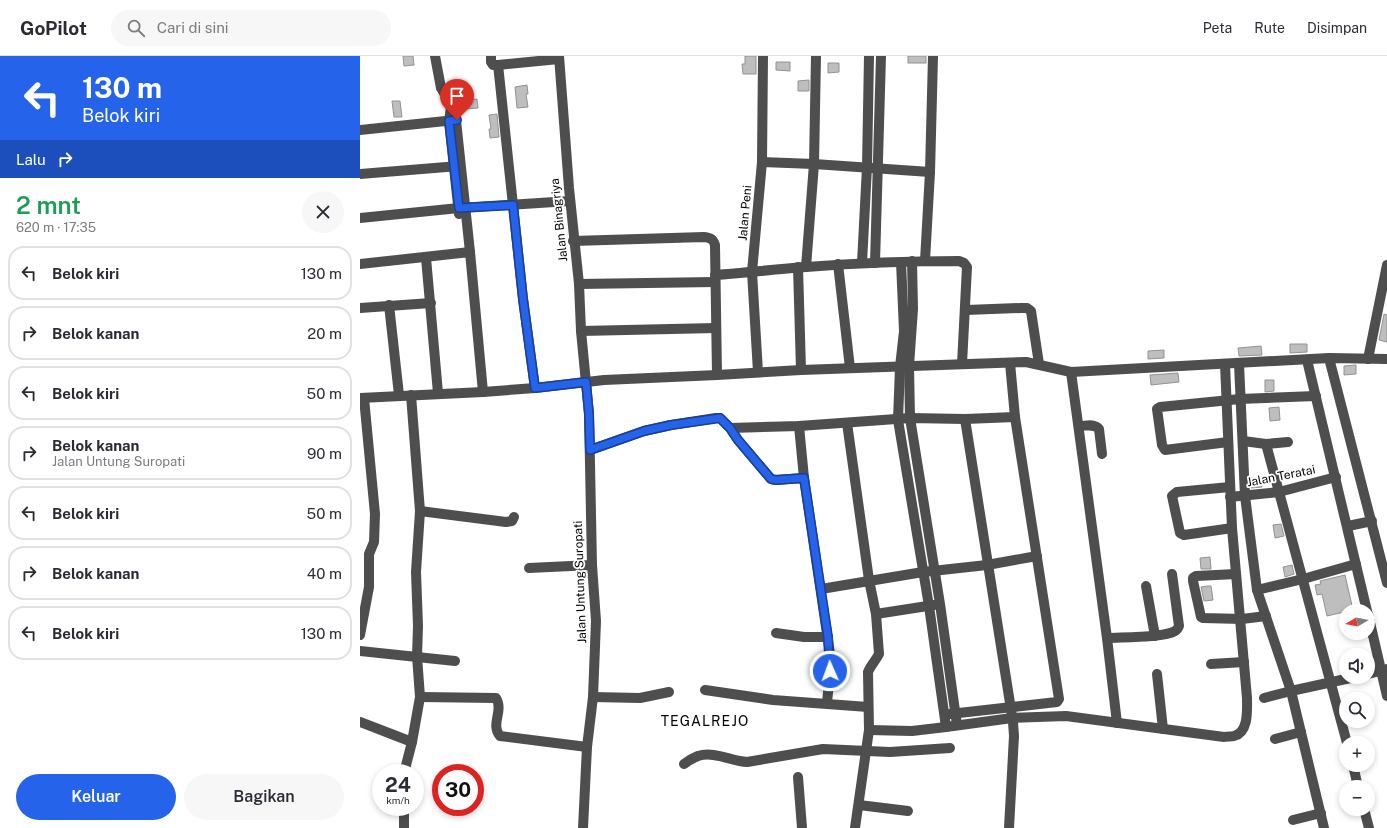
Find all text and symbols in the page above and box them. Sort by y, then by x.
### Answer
search box [111,10,391,46]
text: GoPilot [20,17,87,39]
icon: search [125,17,147,39]
text: Cari di sini [157,19,229,36]
text: Peta [1203,20,1232,36]
text: Rute [1254,20,1285,36]
text: Disimpan [1307,20,1367,36]
text: 130 m [82,71,162,104]
icon: left [16,72,68,124]
pin [440,79,474,120]
icon: arrive [446,85,468,107]
text: Belok kiri [82,105,160,126]
icon: right [54,148,76,170]
text: Lalu [16,151,46,168]
street label: Jalan Binagriya [548,177,570,263]
street label: Jalan Peni [736,185,754,241]
text: 2 mnt [16,191,81,219]
button: close [302,191,344,233]
text: 620 m · 17:35 [16,220,96,235]
icon: left [18,262,40,284]
text: Belok kiri [52,265,119,282]
text: 130 m [301,265,342,282]
icon: right [18,322,40,344]
text: Belok kanan [52,325,139,342]
text: 20 m [307,325,342,342]
icon: left [18,382,40,404]
text: Belok kiri [52,385,119,402]
text: 50 m [307,385,342,402]
text: Belok kanan [52,437,139,454]
icon: right [18,442,40,464]
text: 90 m [307,445,342,462]
text: Jalan Untung Suropati [52,454,185,469]
street label: Jalan Teratai [1246,462,1316,490]
icon: left [18,502,40,524]
text: Belok kiri [52,505,119,522]
text: 50 m [307,505,342,522]
street label: Jalan Untung Suropati [571,520,589,644]
icon: right [18,562,40,584]
text: Belok kanan [52,565,139,582]
text: 40 m [307,565,342,582]
north arrow [1339,604,1375,640]
map controls [1339,604,1375,816]
icon: left [18,622,40,644]
text: Belok kiri [52,625,119,642]
text: 130 m [301,625,342,642]
button: sound [1339,648,1375,684]
position arrow [809,650,851,692]
button: search [1339,692,1375,728]
district label: TEGALREJO [661,713,749,729]
button: + [1339,736,1375,772]
speed limit sign: 30 [432,764,484,816]
text: 24 [385,773,411,797]
button: Keluar [16,774,176,820]
button: Bagikan [184,774,344,820]
button: − [1339,780,1375,816]
text: km/h [386,794,410,806]

